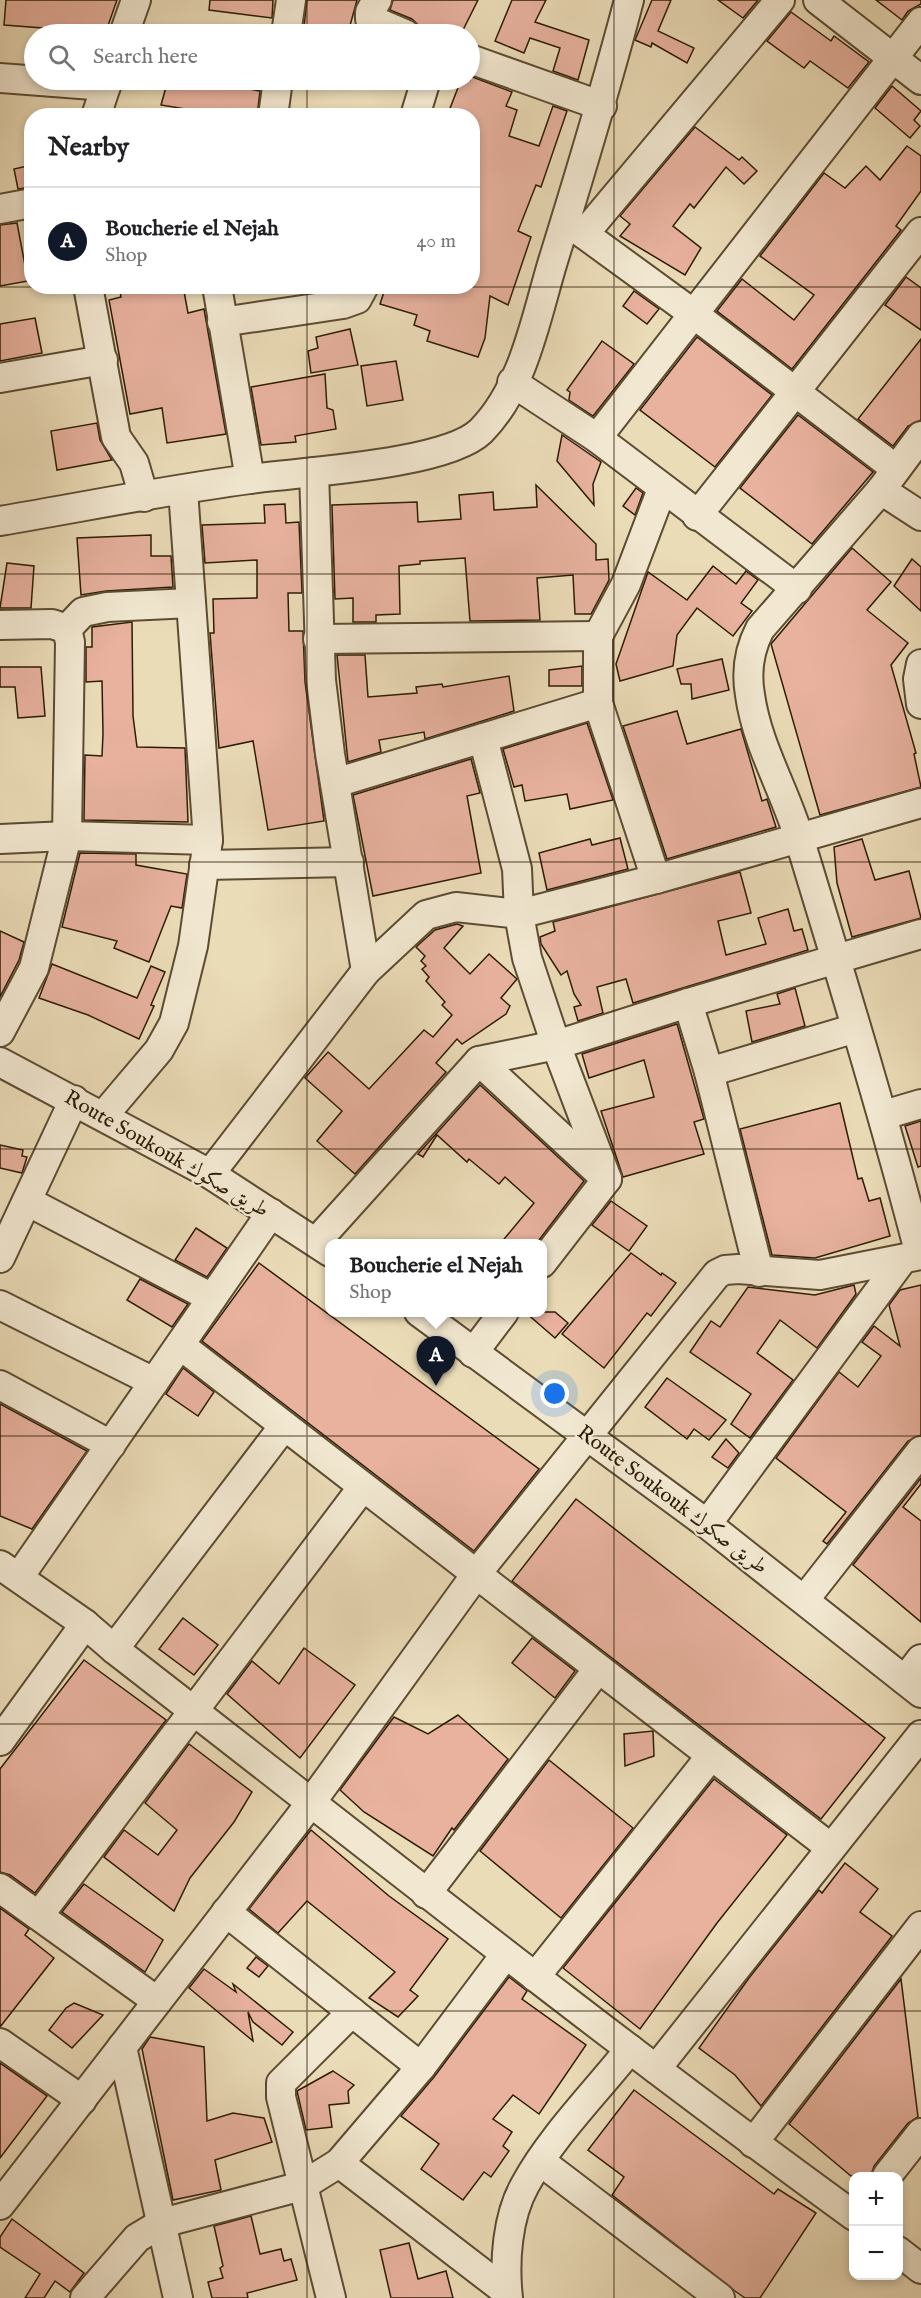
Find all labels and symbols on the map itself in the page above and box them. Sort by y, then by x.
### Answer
street label: Route Soukouk طريق صكوك [59,1085,274,1224]
pin: A [416,1336,456,1386]
your location [540,1379,569,1408]
street label: Route Soukouk طريق صكوك [571,1419,773,1581]

